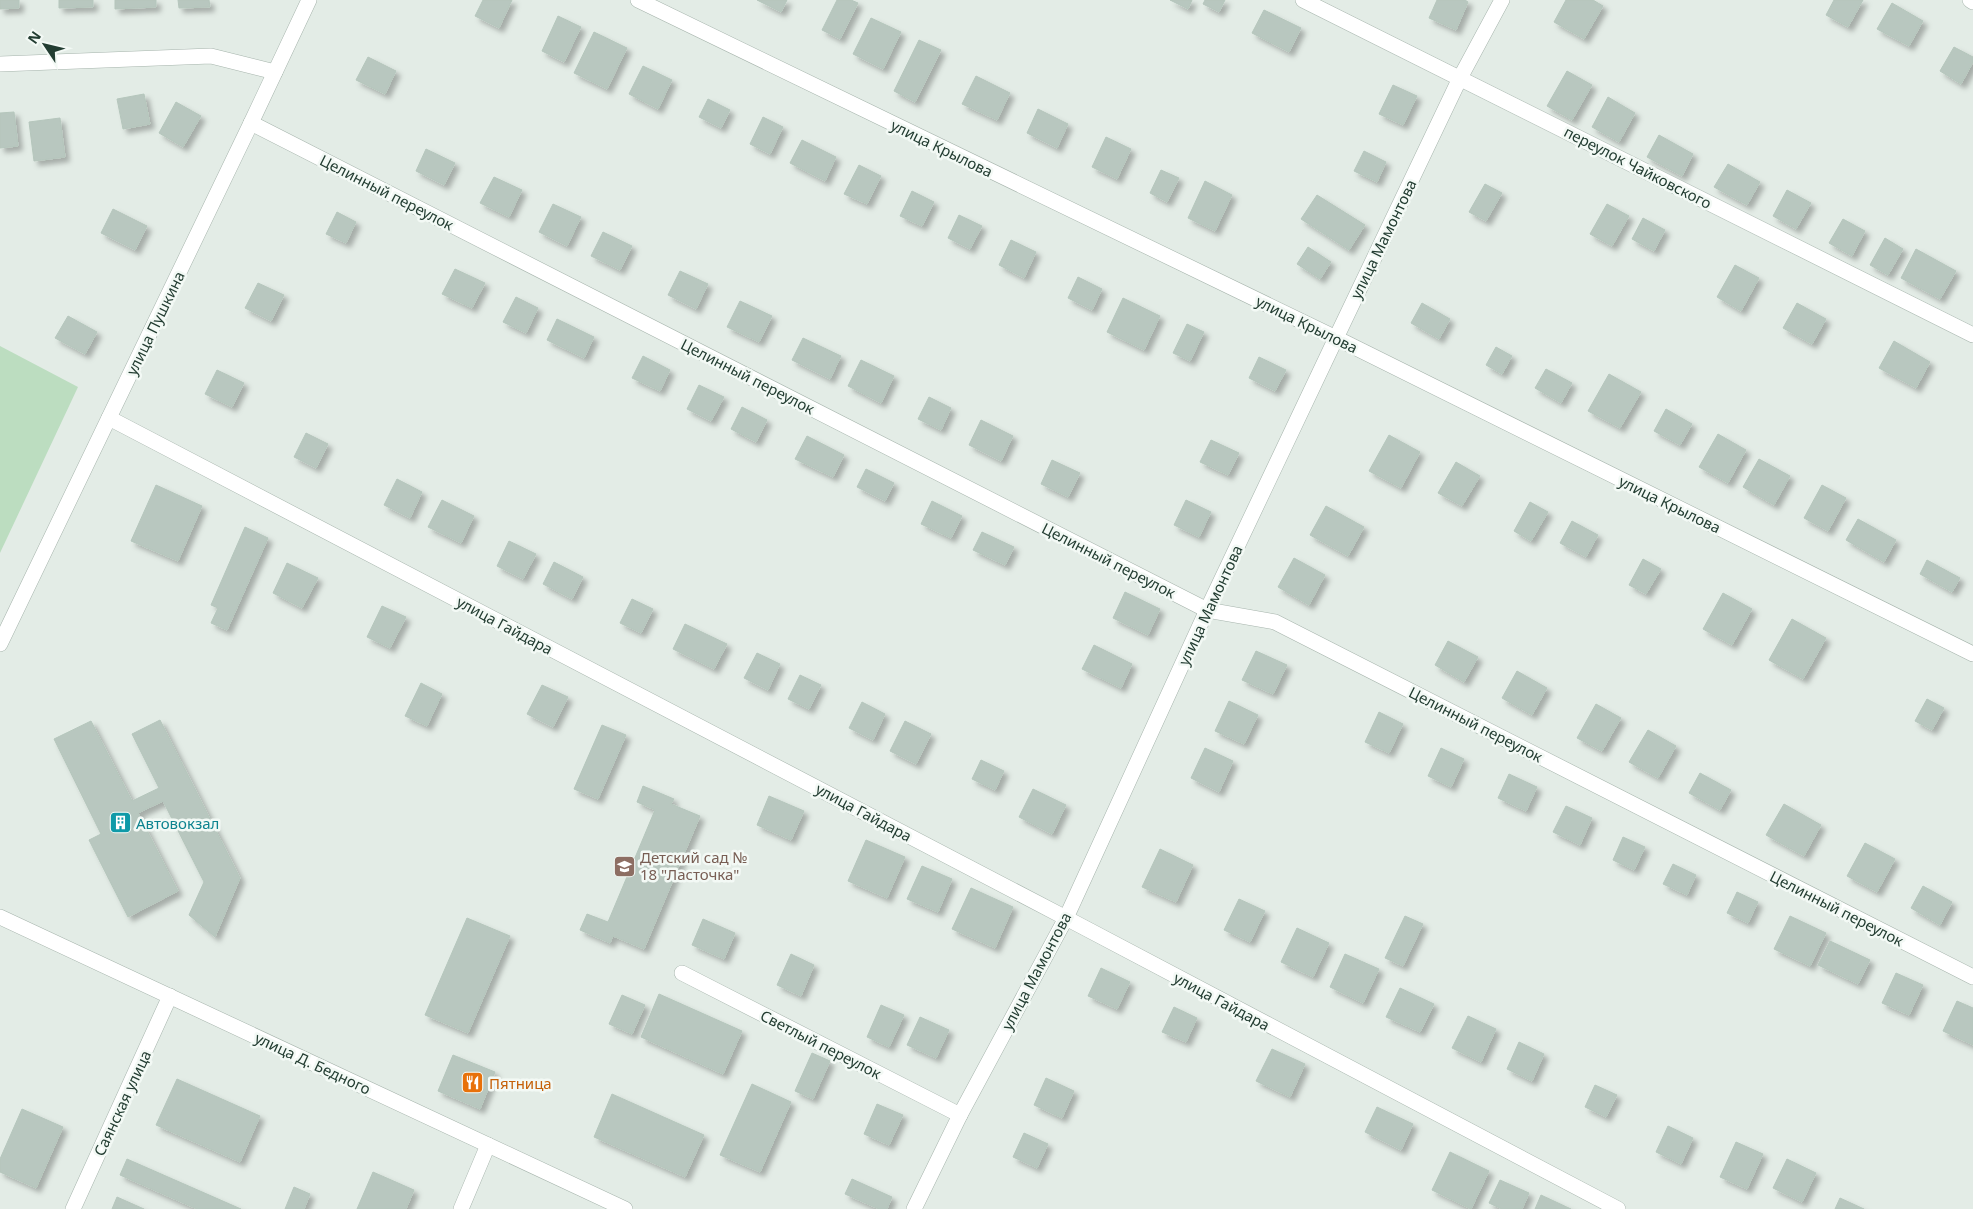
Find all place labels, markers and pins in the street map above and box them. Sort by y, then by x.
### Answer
building icon: Автовокзал [108,811,132,835]
place label: Автовокзал [136,813,219,833]
place label: Детский сад № 18 "Ласточка" [640,847,748,884]
school or university icon: Детский сад № 18 "Ласточка" [612,854,636,878]
restaurant icon: Пятница [461,1071,485,1095]
place label: Пятница [489,1073,552,1093]

